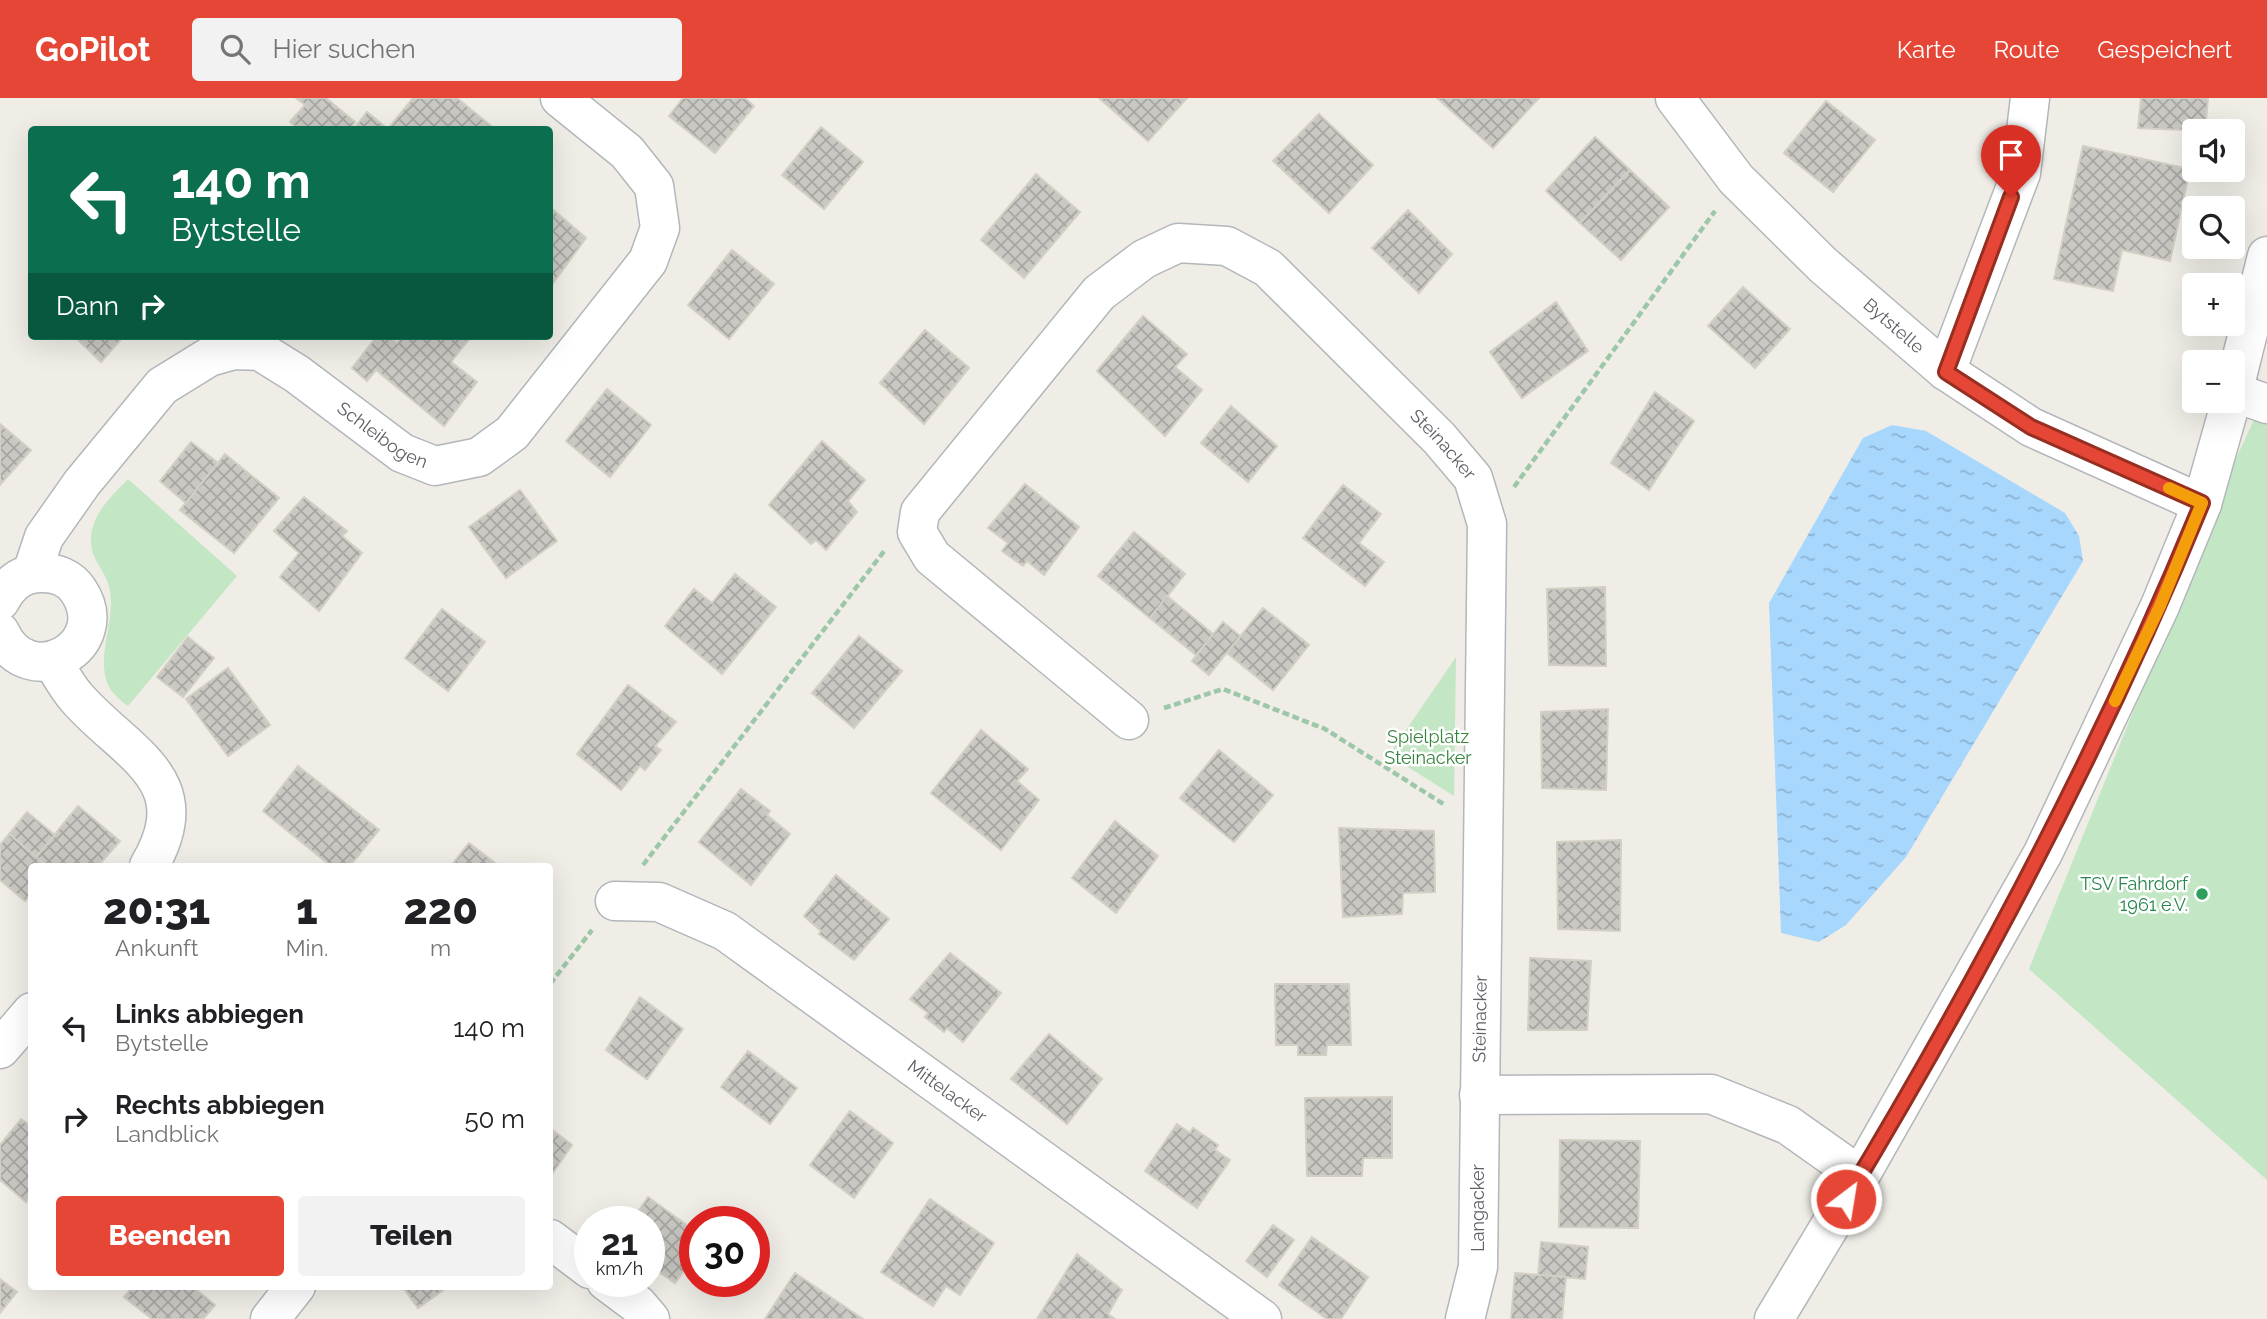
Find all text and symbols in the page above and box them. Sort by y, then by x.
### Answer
search box [192,18,682,81]
text: GoPilot [35,30,150,69]
icon: search [216,30,254,68]
text: Hier suchen [272,34,416,64]
text: Karte [1897,35,1956,64]
text: Route [1994,35,2059,64]
text: Gespeichert [2097,35,2232,64]
map controls [2182,119,2245,413]
button: sound [2182,119,2245,182]
pin [1981,125,2041,197]
icon: arrive [1992,136,2030,174]
text: 140 m [171,152,311,209]
icon: left [56,154,147,245]
button: search [2182,196,2245,259]
text: Bytstelle [171,211,301,248]
button: + [2182,273,2245,336]
icon: right [133,287,171,325]
text: Dann [56,291,119,321]
street label: Bytstelle [1859,294,1929,358]
button: − [2182,350,2245,413]
street label: Schleibogen [333,397,431,472]
street label: Steinacker [1406,405,1481,484]
park label: Spielplatz Steinacker [1384,726,1472,768]
place label: TSV Fahrdorf 1961 e.V. [2080,873,2189,915]
text: 20:31 [103,885,210,934]
text: 1 [296,885,318,934]
text: 220 [403,885,478,934]
marker: TSV Fahrdorf 1961 e.V. [2194,886,2210,902]
text: Ankunft [115,934,198,961]
text: Min. [285,934,328,961]
text: m [430,934,451,961]
street label: Steinacker [1468,975,1491,1063]
text: Links abbiegen [115,999,304,1029]
icon: left [56,1009,94,1047]
text: 140 m [453,1013,525,1043]
text: Bytstelle [115,1029,208,1056]
street label: Mittelacker [904,1055,992,1127]
text: Rechts abbiegen [115,1090,325,1120]
icon: right [56,1100,94,1138]
text: 50 m [464,1104,525,1134]
text: Landblick [115,1120,219,1147]
position arrow [1809,1162,1883,1236]
street label: Langacker [1467,1164,1488,1252]
button: Beenden [56,1196,284,1276]
button: Teilen [298,1196,525,1276]
speed limit sign: 30 [679,1206,770,1297]
text: 21 [601,1222,638,1263]
text: km/h [596,1258,643,1279]

